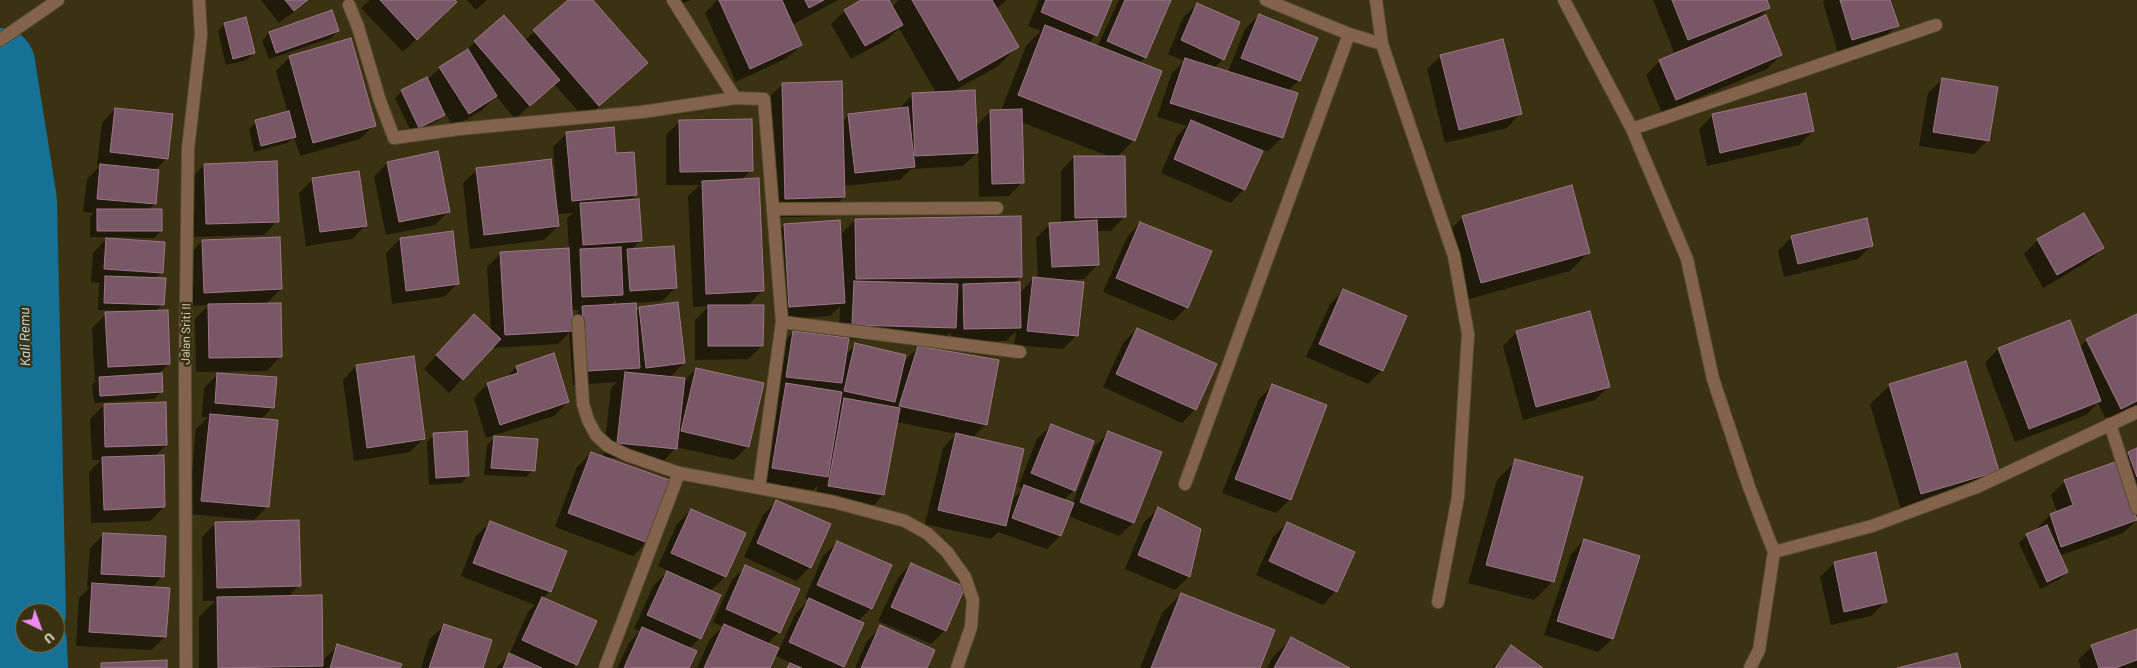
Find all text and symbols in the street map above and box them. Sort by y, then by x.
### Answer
street label: Jalan Sriti II [178,303,194,365]
water label: Kali Remu [16,307,34,367]
north arrow [15,603,65,653]
text: U [41,630,59,648]

